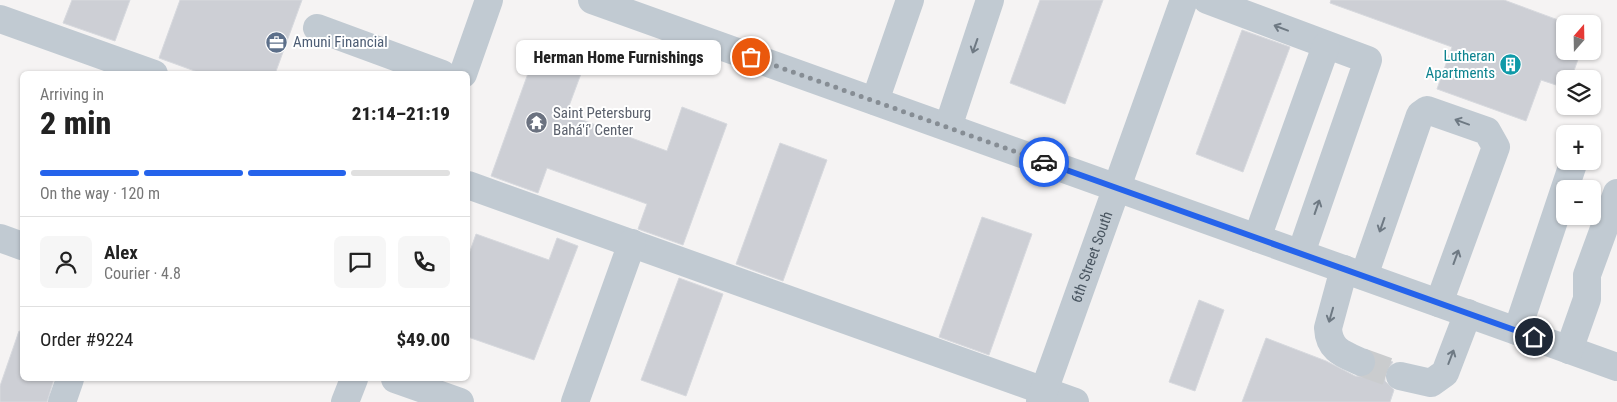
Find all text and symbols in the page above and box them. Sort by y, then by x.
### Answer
north arrow [1556,15,1601,60]
map controls [1556,15,1601,225]
one-way arrow [1273,23,1289,32]
office icon: Amuni Financial [265,30,289,54]
place label: Amuni Financial [293,33,388,51]
pin [730,36,772,78]
one-way arrow [970,38,979,53]
callout: Herman Home Furnishings [516,40,721,74]
icon: bag [737,43,765,71]
place label: Lutheran Apartments [1426,47,1495,82]
text: Herman Home Furnishings [533,48,704,67]
building icon: Lutheran Apartments [1499,53,1523,77]
button: layers [1556,70,1601,115]
text: Arriving in [40,85,104,104]
text: 21:14–21:19 [352,102,450,125]
text: 2 min [40,104,111,142]
place label: Saint Petersburg Bahá'í' Center [553,104,651,139]
temple icon: Saint Petersburg Bahá'í' Center [525,110,549,134]
one-way arrow [1455,117,1470,126]
button: + [1556,125,1601,170]
courier [1019,137,1069,187]
icon: car [1030,148,1058,176]
button: − [1556,180,1601,225]
text: On the way · 120 m [40,184,160,203]
one-way arrow [1313,200,1322,215]
street label: 6th Street South [1067,209,1117,305]
one-way arrow [1377,217,1386,232]
button: person [40,236,92,288]
button: chat [334,236,386,288]
button: phone [398,236,450,288]
text: Alex [104,241,138,264]
one-way arrow [1452,250,1461,266]
text: Courier · 4.8 [104,264,181,283]
one-way arrow [1326,307,1335,323]
pin [1513,316,1555,358]
icon: home [1520,323,1548,351]
text: Order #9224 [40,328,133,351]
text: $49.00 [396,328,450,351]
one-way arrow [1446,350,1456,365]

